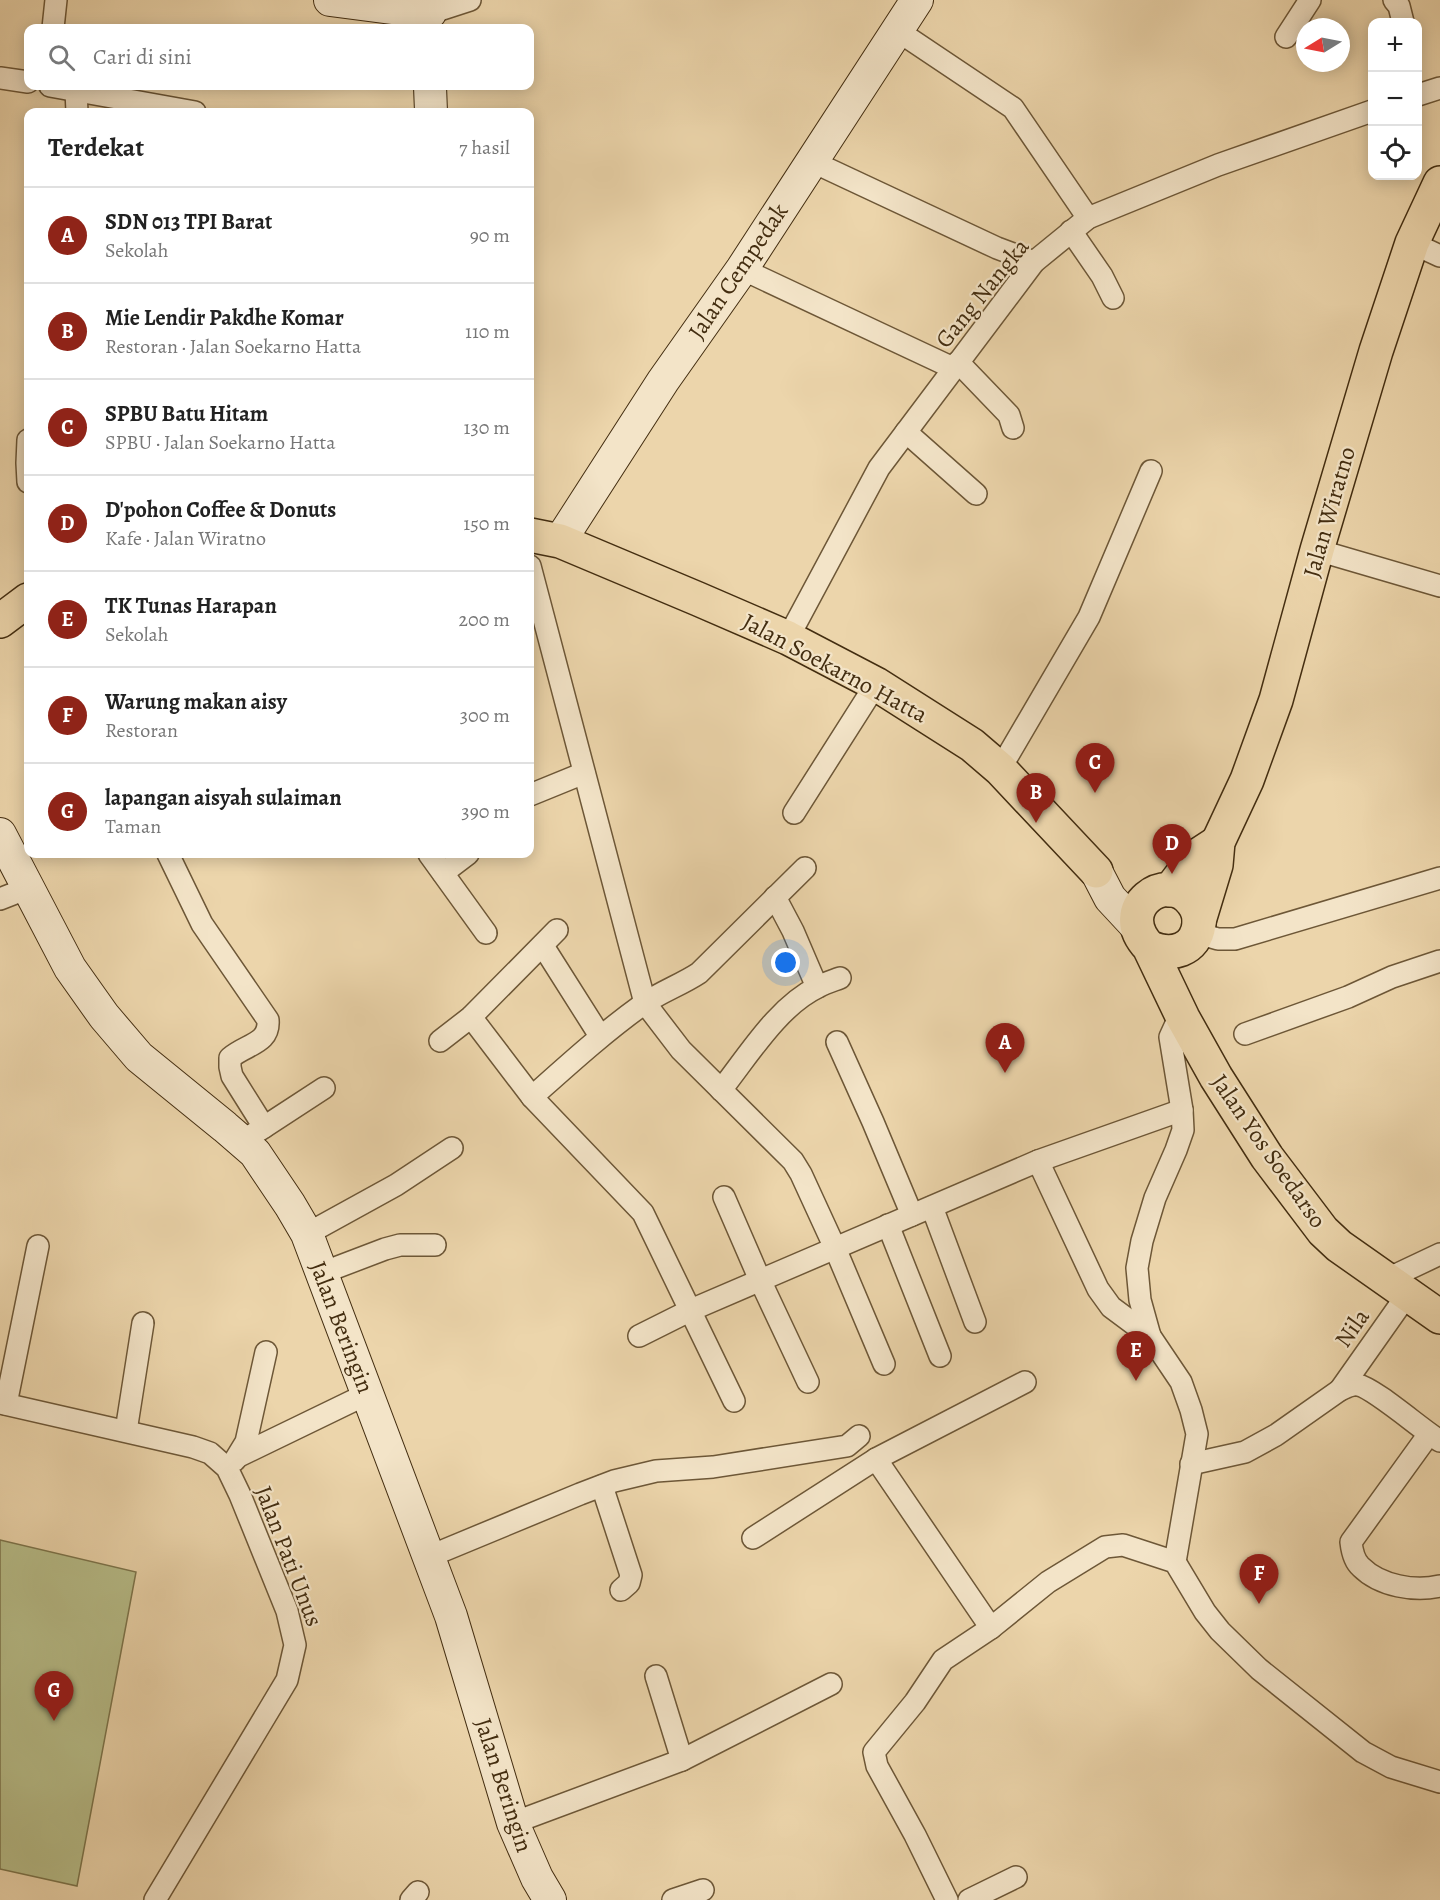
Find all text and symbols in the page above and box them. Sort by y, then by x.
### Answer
north arrow [1296,18,1350,72]
map controls [1368,18,1422,180]
button: + [1368,18,1422,72]
search box [24,24,534,90]
icon: search [45,41,78,74]
text: Cari di sini [93,42,192,72]
button: − [1368,72,1422,126]
button: locate [1368,126,1422,180]
text: Terdekat [48,130,144,165]
text: 7 hasil [459,134,510,161]
street label: Jalan Cempedak [681,197,795,345]
text: SDN 013 TPI Barat [105,207,272,237]
text: A [61,222,74,249]
text: 90 m [470,222,510,249]
street label: Gang Nangka [928,231,1037,355]
text: Sekolah [105,237,169,264]
text: Mie Lendir Pakdhe Komar [105,303,344,333]
text: B [61,318,74,345]
text: 110 m [465,318,510,345]
text: Restoran · Jalan Soekarno Hatta [105,333,361,360]
text: SPBU Batu Hitam [105,399,268,429]
text: C [61,414,74,441]
text: 130 m [464,414,510,441]
text: SPBU · Jalan Soekarno Hatta [105,429,335,456]
street label: Jalan Wiratno [1295,443,1363,581]
text: D'pohon Coffee & Donuts [105,495,336,525]
text: D [61,510,74,537]
text: 150 m [463,510,510,537]
text: Kafe · Jalan Wiratno [105,525,266,552]
text: TK Tunas Harapan [105,591,277,621]
text: E [62,606,73,633]
text: 200 m [459,606,510,633]
street label: Jalan Soekarno Hatta [737,606,934,731]
text: Sekolah [105,621,169,648]
text: Warung makan aisy [105,687,287,717]
text: F [62,702,73,729]
text: 300 m [460,702,510,729]
text: Restoran [105,717,178,744]
pin: C [1076,744,1114,793]
pin: B [1016,774,1056,823]
text: lapangan aisyah sulaiman [105,783,342,813]
text: G [61,798,74,825]
text: 390 m [461,798,510,825]
text: Taman [105,813,161,840]
pin: D [1152,824,1192,874]
your location [771,948,800,977]
pin: A [986,1024,1024,1073]
street label: Jalan Yos Soedarso [1204,1068,1334,1234]
street label: Jalan Beringin [302,1256,382,1398]
street label: Nila [1327,1301,1377,1354]
pin: E [1116,1332,1156,1381]
street label: Jalan Pati Unus [247,1481,331,1631]
pin: F [1240,1554,1278,1604]
pin: G [34,1672,74,1721]
street label: Jalan Beringin [467,1714,541,1856]

